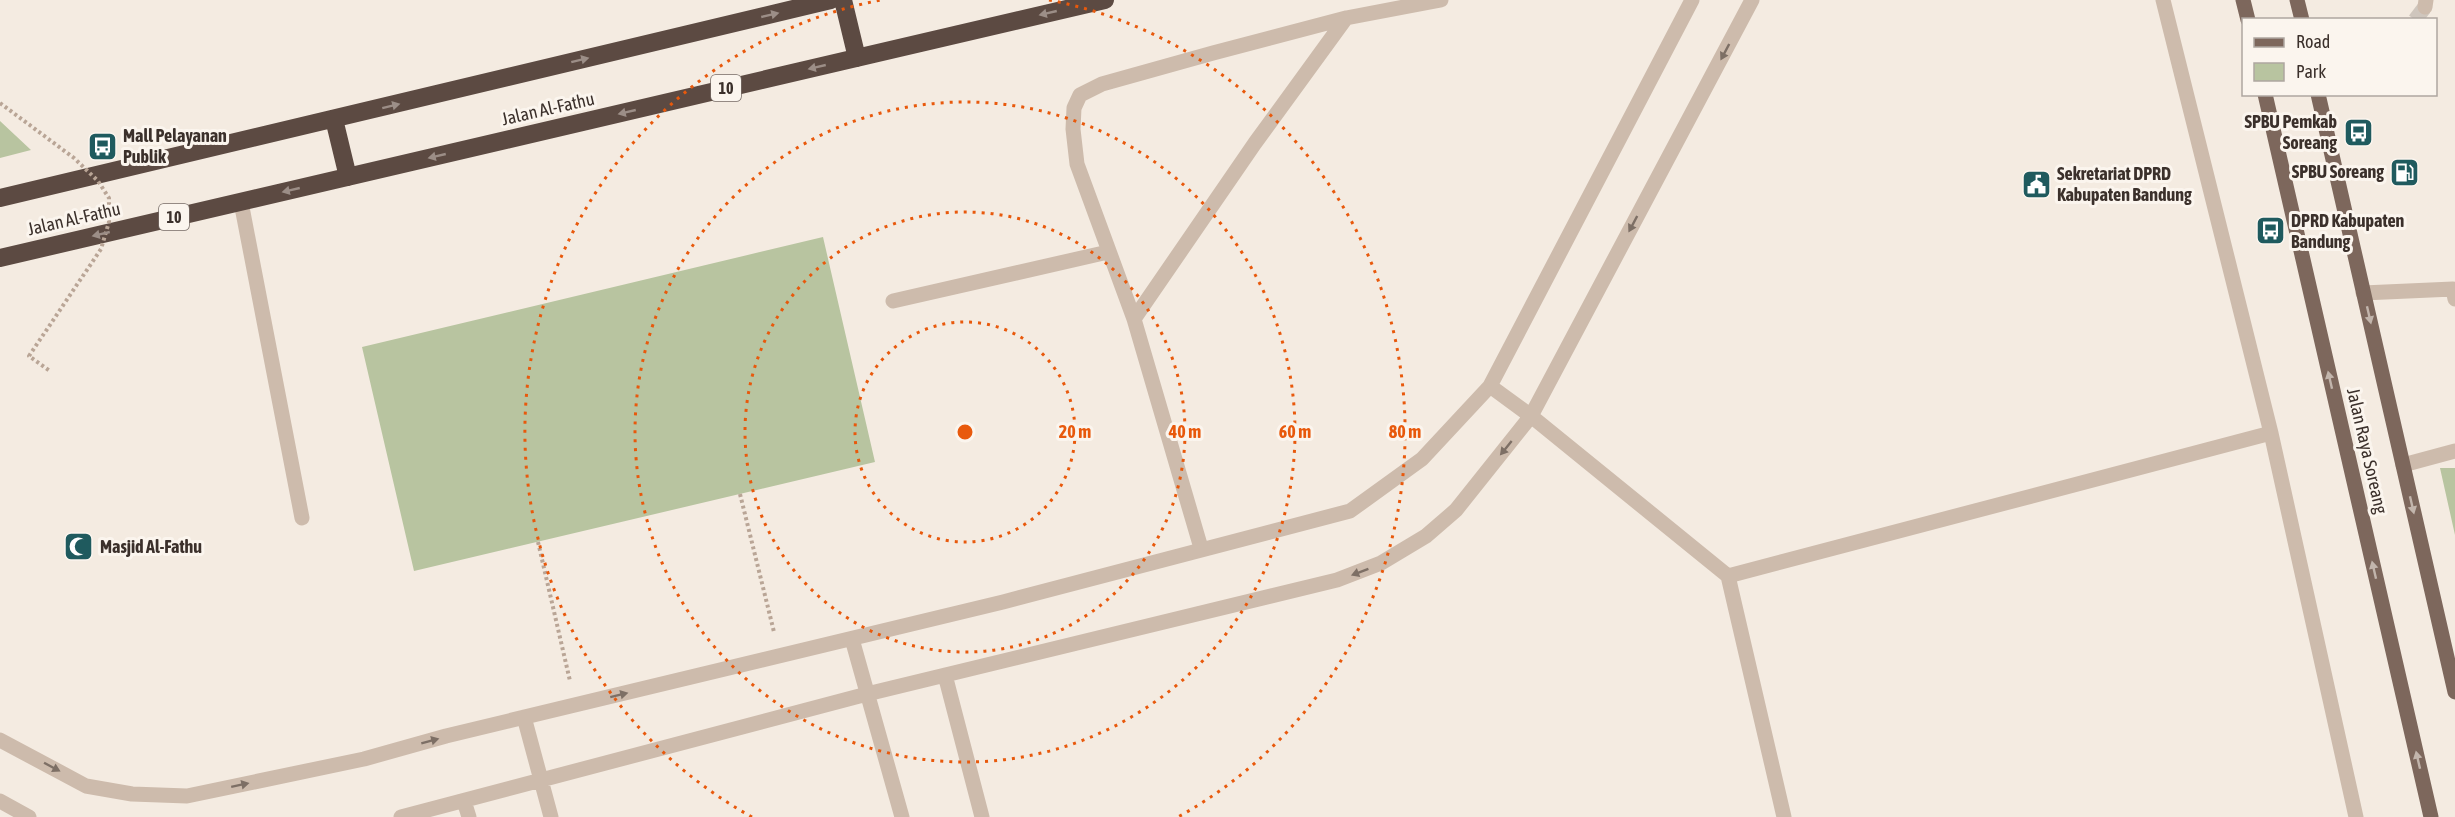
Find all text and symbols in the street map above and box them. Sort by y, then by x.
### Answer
one-way arrow [761,9,779,19]
one-way arrow [1039,9,1057,19]
legend [2242,18,2437,96]
text: Road [2296,31,2330,52]
one-way arrow [1720,43,1730,60]
one-way arrow [571,55,590,65]
text: Park [2296,61,2326,82]
one-way arrow [807,63,826,72]
road number: 10 [711,75,741,101]
street label: Jalan Al-Fathu [500,88,596,129]
one-way arrow [382,100,400,110]
one-way arrow [618,107,636,117]
place label: SPBU Pemkab Soreang [2244,111,2337,153]
bus stop icon: SPBU Pemkab Soreang [2342,116,2374,148]
place label: Mall Pelayanan Publik [123,125,227,167]
bus stop icon: Mall Pelayanan Publik [86,130,118,162]
one-way arrow [428,152,447,161]
fuel station icon: SPBU Soreang [2389,156,2421,188]
place label: SPBU Soreang [2292,161,2384,182]
place label: Sekretariat DPRD Kabupaten Bandung [2057,163,2192,205]
public building icon: Sekretariat DPRD Kabupaten Bandung [2020,168,2052,200]
one-way arrow [282,186,300,196]
street label: Jalan Al-Fathu [26,198,122,239]
road number: 10 [159,204,189,230]
place label: DPRD Kabupaten Bandung [2291,210,2405,252]
bus stop icon: DPRD Kabupaten Bandung [2254,215,2286,247]
one-way arrow [1628,216,1638,233]
one-way arrow [92,230,110,240]
one-way arrow [2364,306,2374,325]
one-way arrow [2325,371,2335,389]
street label: Jalan Raya Soreang [2343,386,2392,516]
text: 20 m [1059,421,1091,442]
text: 40 m [1168,421,1201,442]
text: 60 m [1279,421,1311,442]
text: 80 m [1389,421,1421,442]
centre of rings [955,422,975,442]
one-way arrow [1500,440,1513,455]
one-way arrow [2408,496,2418,515]
mosque icon: Masjid Al-Fathu [63,531,95,563]
place label: Masjid Al-Fathu [100,536,202,557]
one-way arrow [2369,561,2379,579]
one-way arrow [1351,567,1369,577]
one-way arrow [610,689,628,699]
one-way arrow [421,736,439,745]
one-way arrow [2413,751,2423,769]
one-way arrow [43,762,60,772]
one-way arrow [231,780,250,789]

